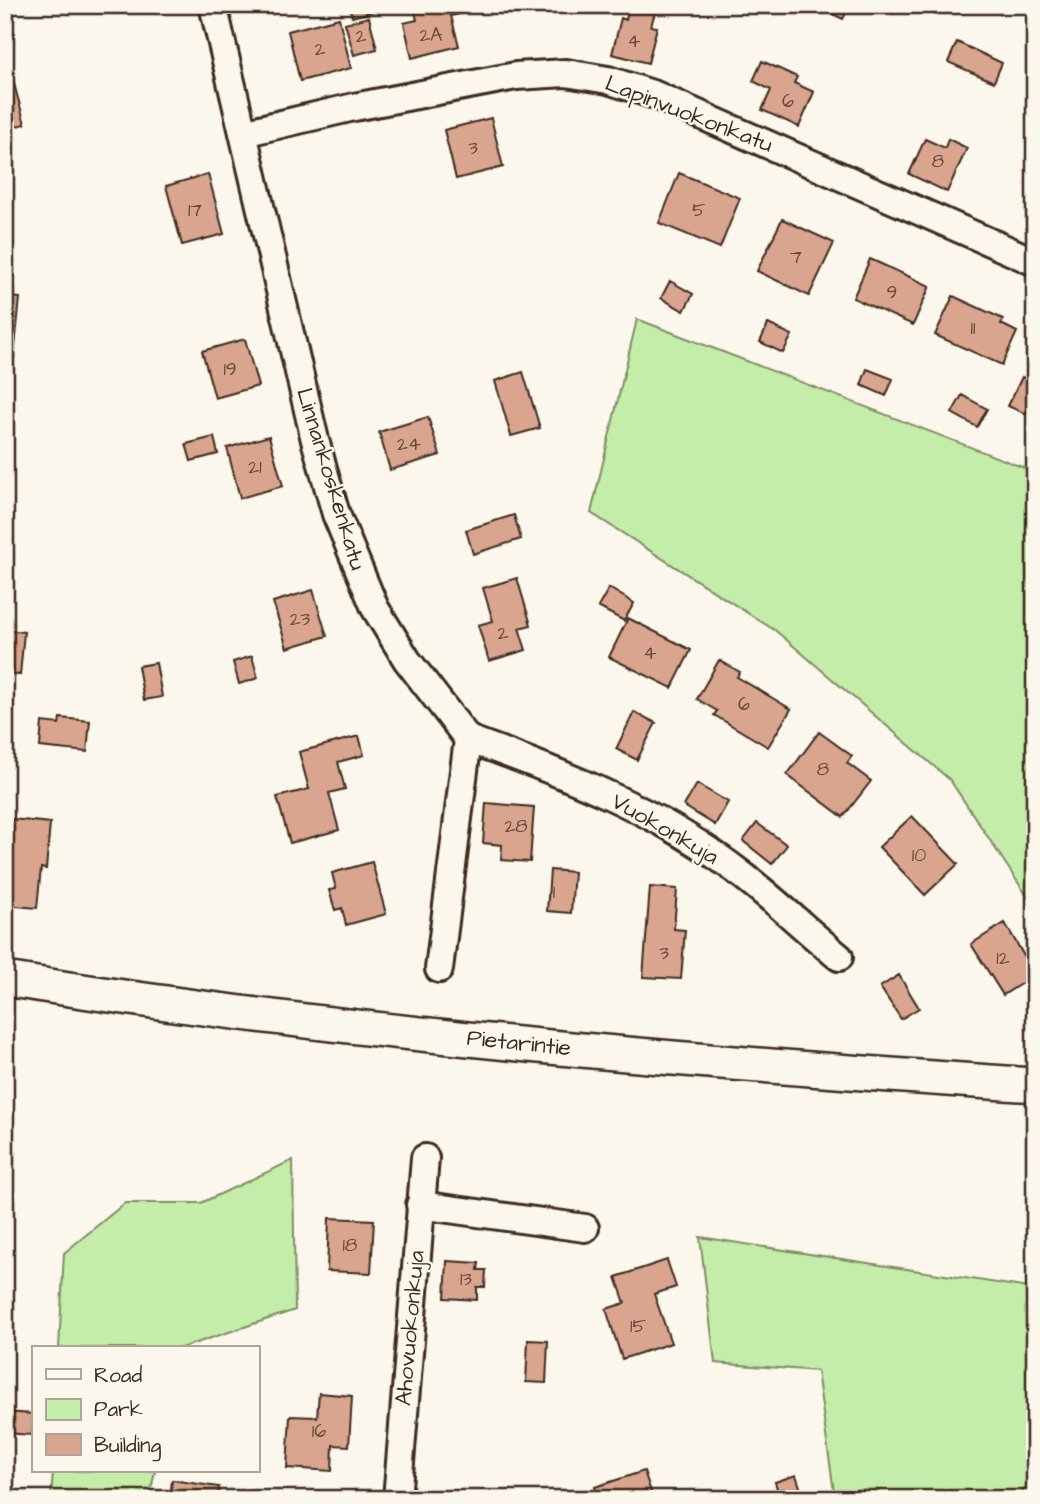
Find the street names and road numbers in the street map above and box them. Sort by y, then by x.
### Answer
street label: Lapinvuokonkatu [600,67,778,161]
street label: Linnankoskenkatu [288,384,374,574]
street label: Vuokonkuja [605,785,725,873]
street label: Pietarintie [465,1022,573,1064]
street label: Ahovuokonkuja [387,1249,433,1407]

